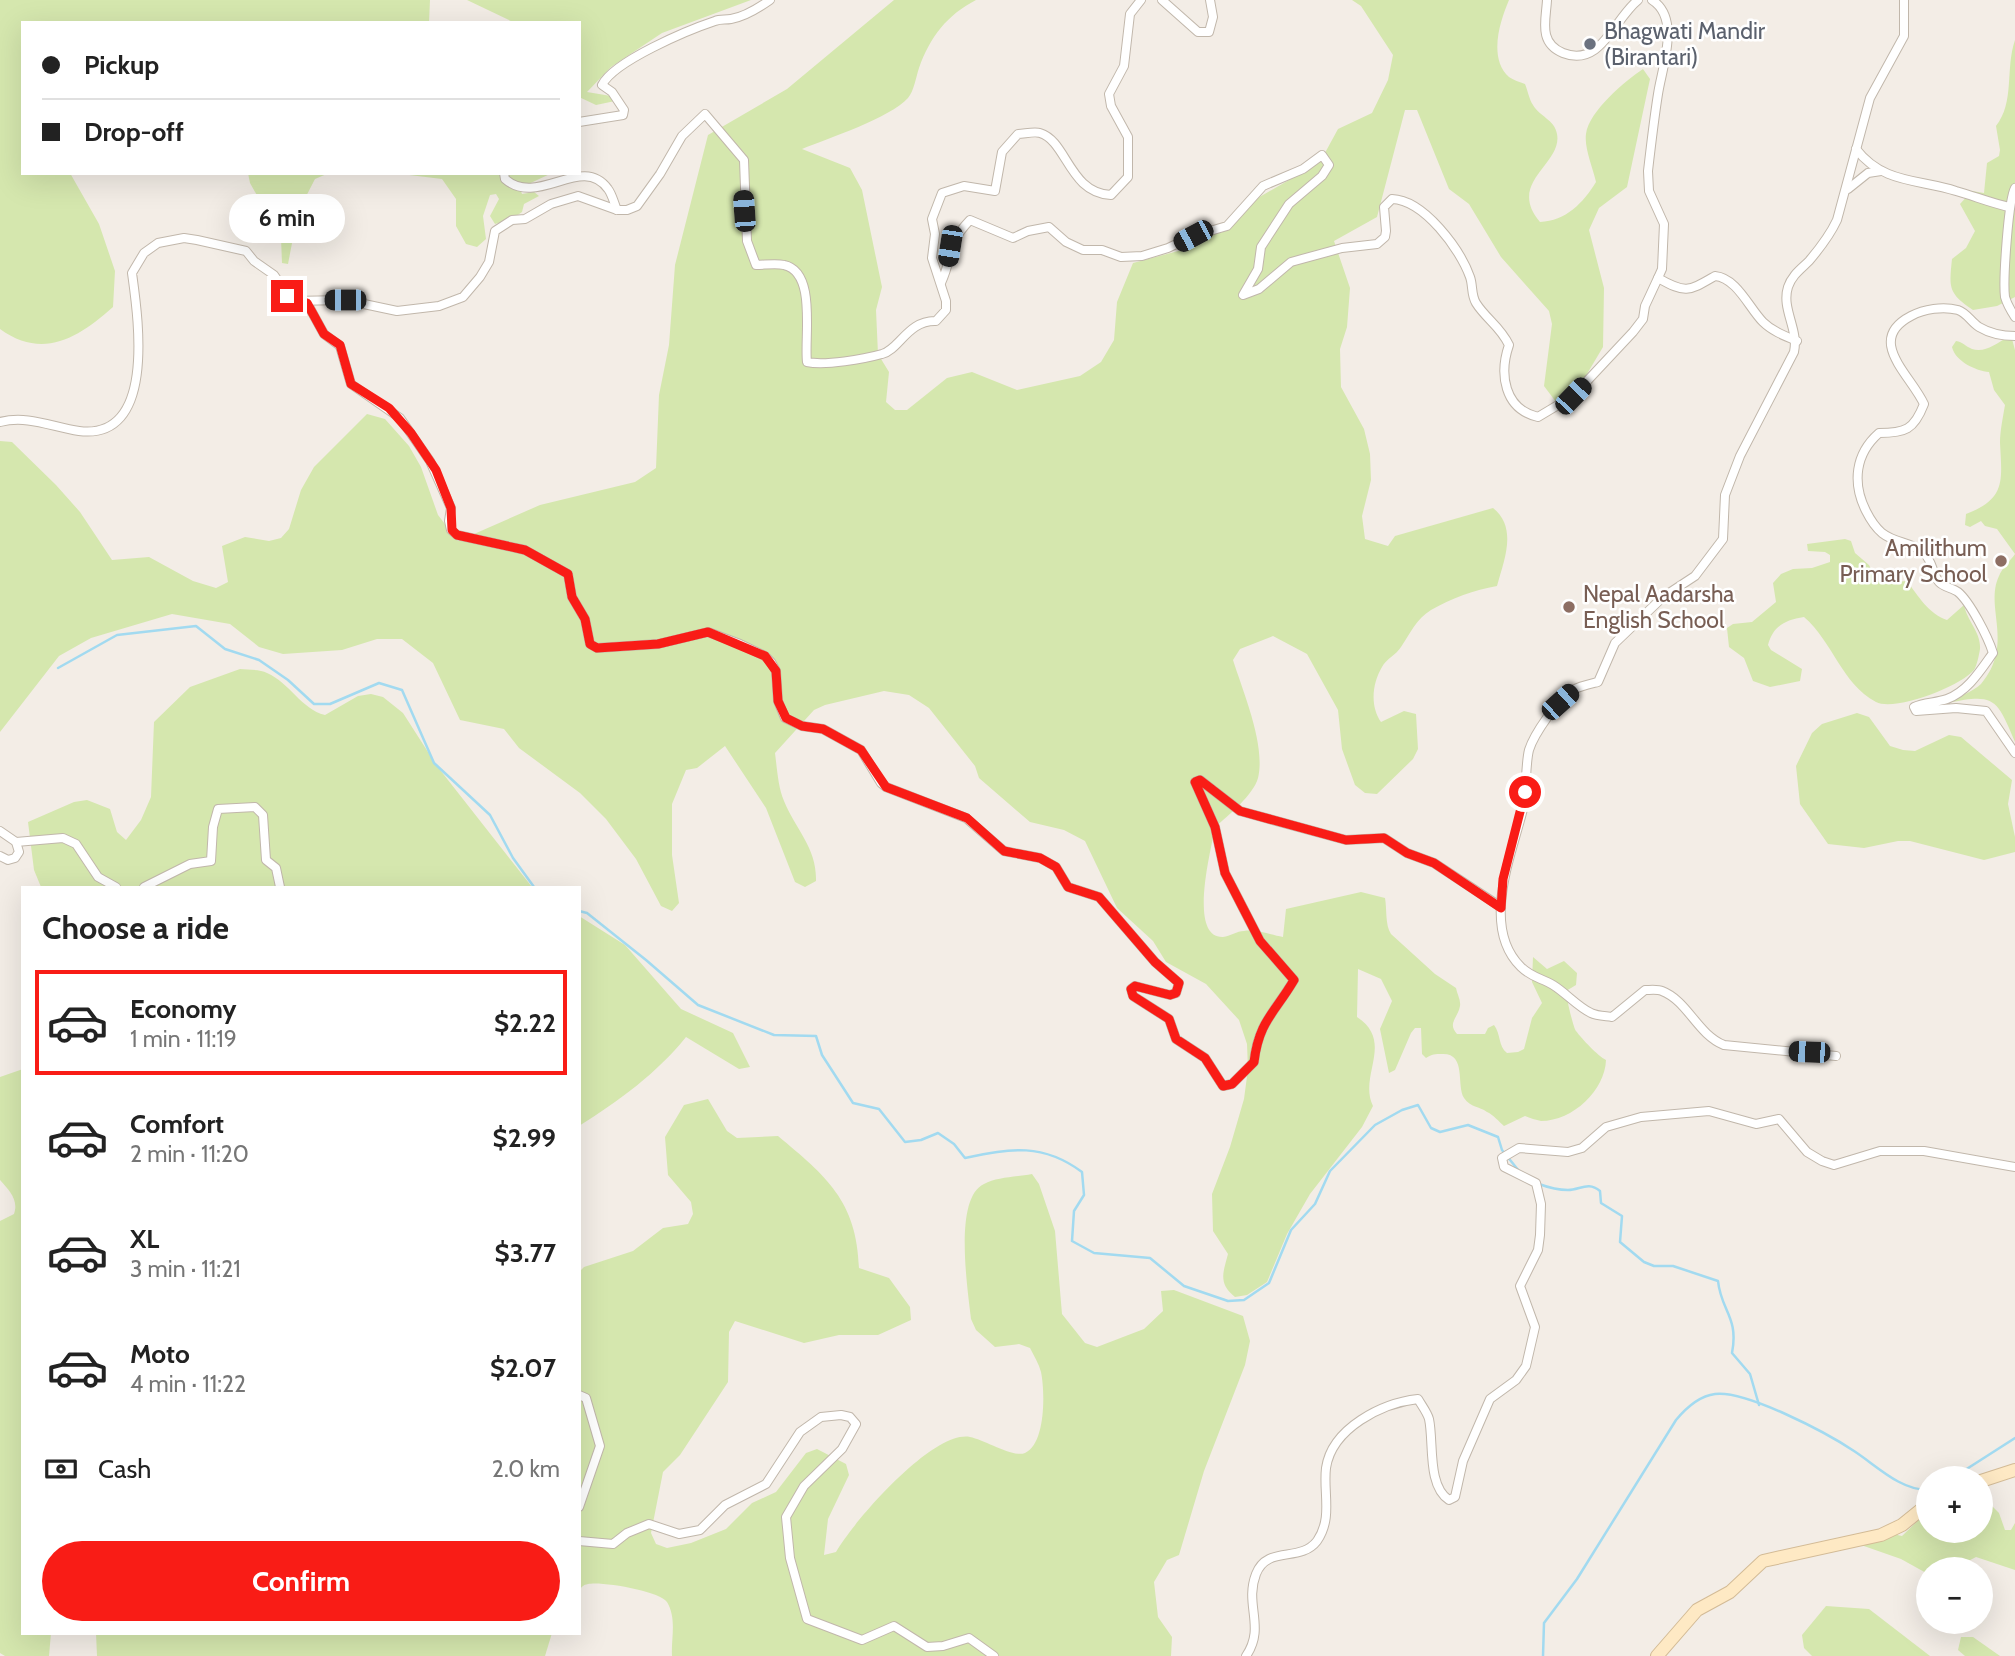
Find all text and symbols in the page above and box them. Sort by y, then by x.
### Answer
place label: Bhagwati Mandir (Birantari) [1604,17,1766,71]
marker: Bhagwati Mandir (Birantari) [1582,36,1598,52]
text: Pickup [84,49,159,81]
text: Drop-off [84,116,184,148]
car [733,189,756,233]
callout: 6 min [229,194,345,244]
text: 6 min [259,204,315,232]
car [1170,217,1217,255]
car [937,224,964,268]
route end [271,280,303,312]
car [325,290,367,311]
car [1551,374,1596,418]
place label: Amilithum Primary School [1840,534,1988,588]
marker: Amilithum Primary School [1993,553,2009,569]
place label: Nepal Aadarsha English School [1583,580,1734,634]
marker: Nepal Aadarsha English School [1561,599,1577,615]
car [1538,680,1583,724]
route start [1509,776,1541,808]
text: Choose a ride [42,908,229,947]
icon: car [46,991,109,1054]
text: Economy [130,993,236,1025]
text: $2.22 [494,1007,556,1039]
text: 1 min · 11:19 [130,1025,237,1053]
car [1788,1041,1831,1063]
icon: car [46,1106,109,1169]
text: Comfort [130,1108,224,1140]
text: $2.99 [493,1122,556,1154]
text: 2 min · 11:20 [130,1140,249,1168]
icon: car [46,1221,109,1284]
text: XL [130,1223,159,1255]
text: $3.77 [495,1237,556,1269]
text: 3 min · 11:21 [130,1255,241,1283]
icon: car [46,1336,109,1399]
text: Moto [130,1338,190,1370]
text: $2.07 [490,1352,556,1384]
text: 4 min · 11:22 [130,1370,246,1398]
icon: cash [42,1450,80,1488]
text: Cash [98,1453,151,1485]
text: 2.0 km [492,1455,560,1483]
map controls [1916,1466,1993,1634]
button: + [1916,1466,1993,1543]
button: Confirm [42,1541,560,1621]
button: − [1916,1557,1993,1634]

